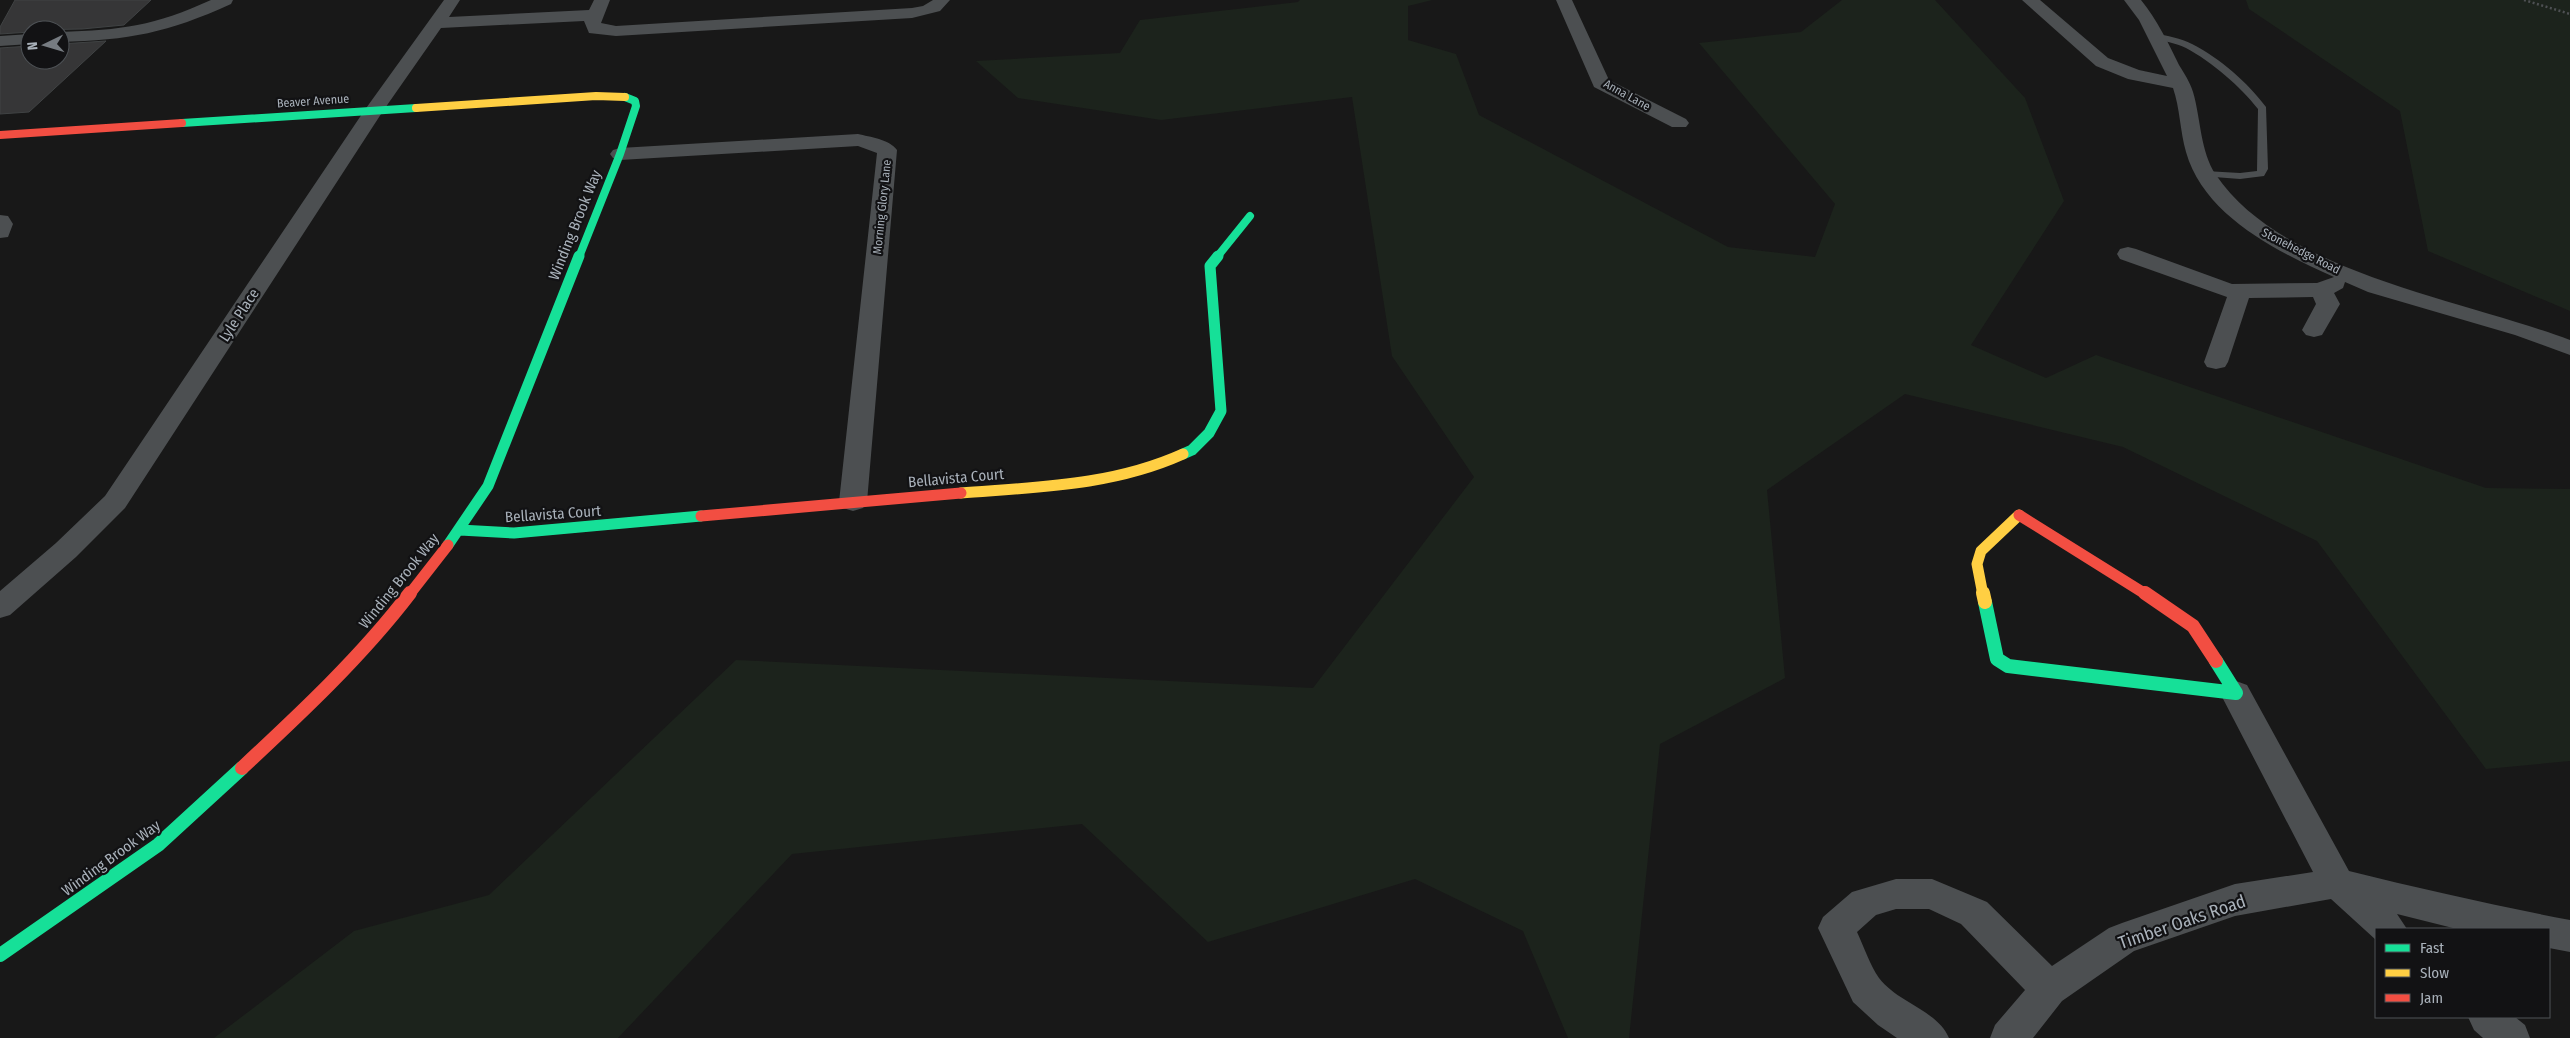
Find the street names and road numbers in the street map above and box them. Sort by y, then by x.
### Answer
street label: Anna Lane [1601,77,1653,114]
street label: Beaver Avenue [276,91,350,111]
street label: Morning Glory Lane [870,159,894,255]
street label: Winding Brook Way [545,167,605,283]
street label: Stonehedge Road [2259,225,2343,277]
street label: Lyle Place [215,285,263,345]
street label: Bellavista Court [907,465,1005,491]
street label: Bellavista Court [504,502,602,526]
street label: Winding Brook Way [355,530,443,632]
street label: Winding Brook Way [58,816,164,900]
street label: Timber Oaks Road [2115,890,2249,954]

